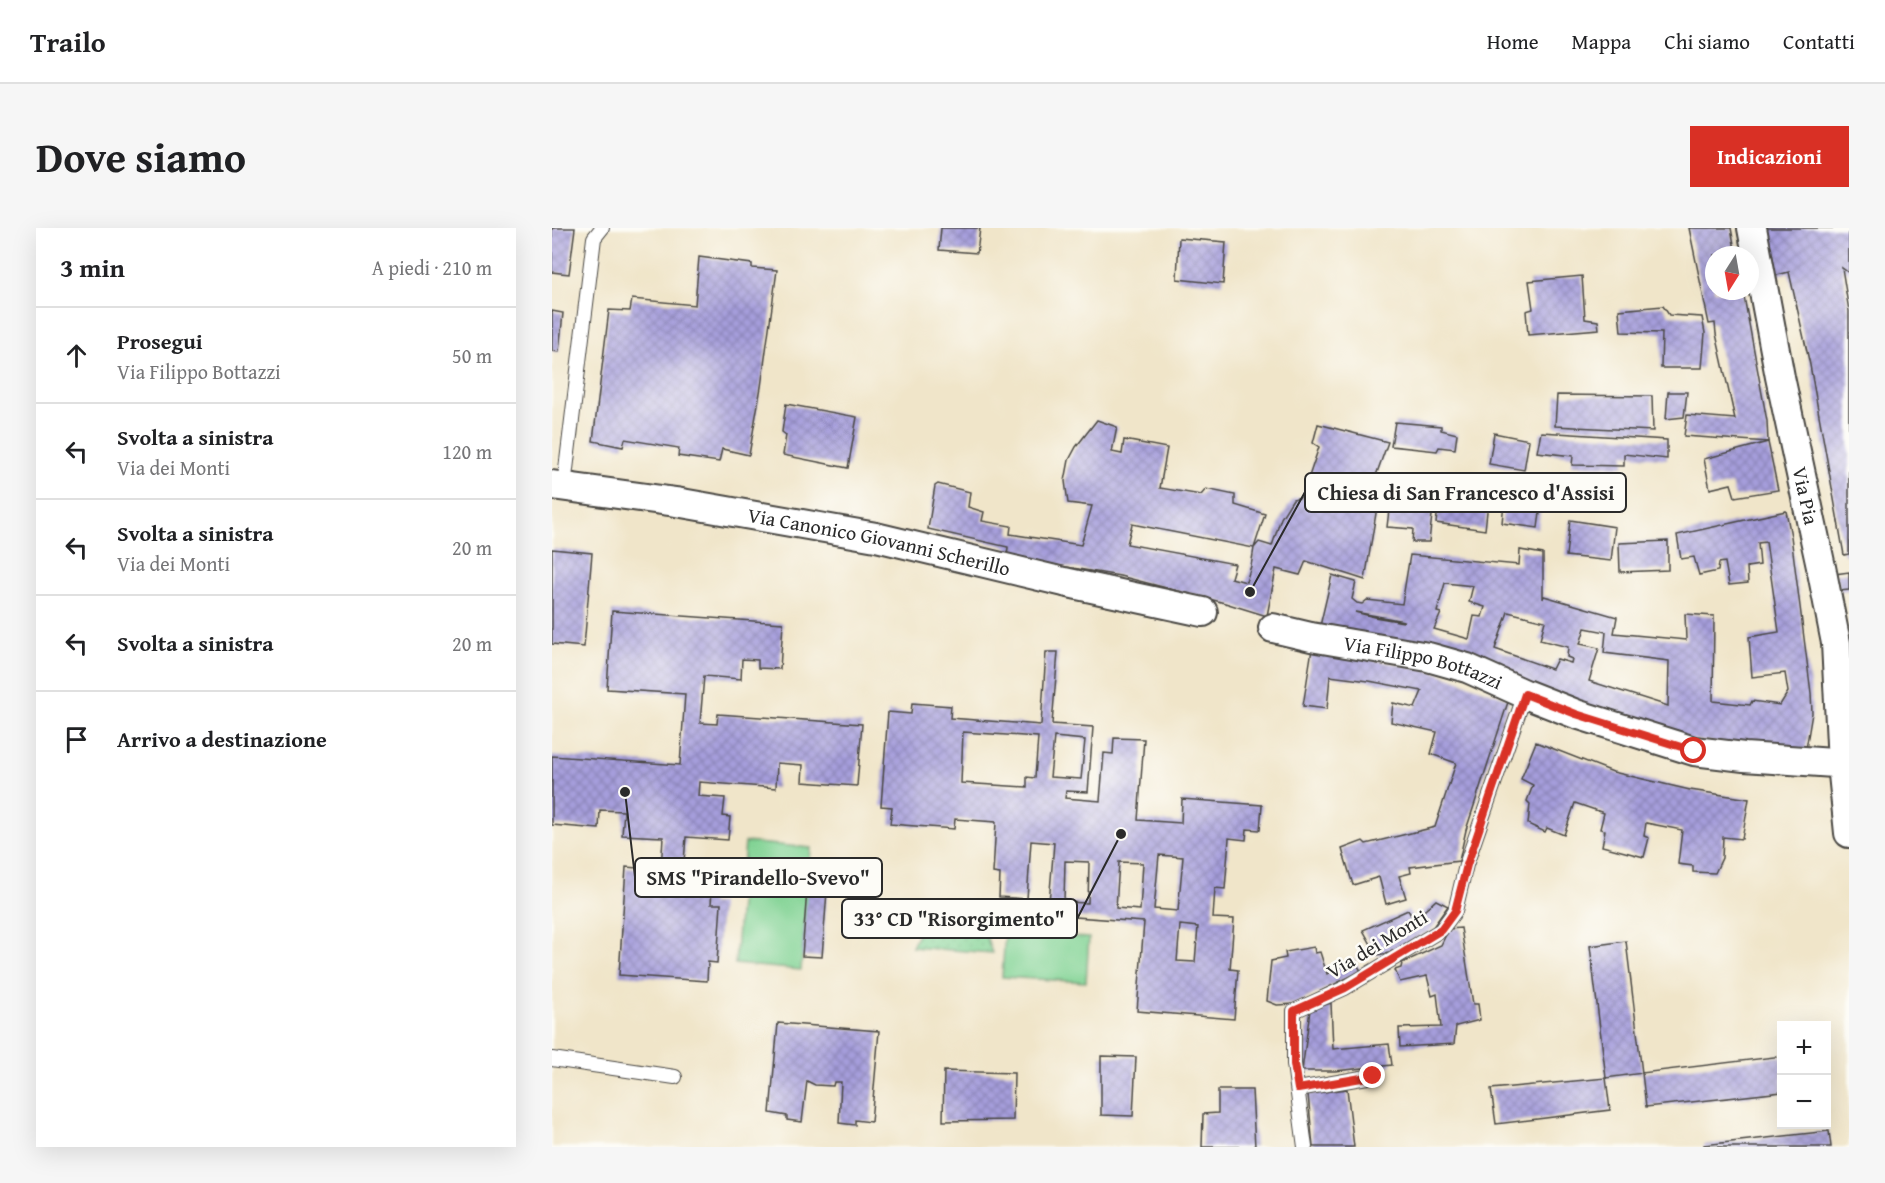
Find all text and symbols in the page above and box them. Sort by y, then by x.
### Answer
text: Trailo [30,21,106,62]
text: Home [1487,26,1539,57]
text: Mappa [1572,26,1631,57]
text: Chi siamo [1664,26,1750,57]
text: Contatti [1783,26,1855,57]
text: Dove siamo [36,126,246,187]
button: Indicazioni [1690,126,1849,187]
north arrow [1705,246,1759,300]
text: 3 min [60,248,125,287]
text: A piedi · 210 m [372,253,492,282]
text: Prosegui [117,325,203,357]
icon: ahead [60,339,93,372]
text: 50 m [452,341,492,370]
text: Via Filippo Bottazzi [117,357,281,386]
text: Svolta a sinistra [117,421,274,453]
icon: left [60,435,93,468]
text: 120 m [442,437,492,466]
text: Via dei Monti [117,453,230,482]
street label: Via Pia [1786,464,1827,528]
callout: Chiesa di San Francesco d'Assisi [1305,473,1626,512]
text: Chiesa di San Francesco d'Assisi [1318,477,1615,508]
street label: Via Canonico Giovanni Scherillo [745,500,1013,583]
text: Svolta a sinistra [117,517,274,549]
icon: left [60,531,93,564]
text: 20 m [452,533,492,562]
text: Via dei Monti [117,549,230,578]
icon: left [60,627,93,660]
text: Svolta a sinistra [117,627,274,659]
street label: Via Filippo Bottazzi [1341,628,1508,696]
text: 20 m [452,629,492,658]
icon: arrive [60,723,93,756]
text: Arrivo a destinazione [117,723,327,755]
route start [1680,737,1706,763]
callout: SMS "Pirandello-Svevo" [635,858,882,897]
text: SMS "Pirandello-Svevo" [646,862,870,893]
callout: 33° CD "Risorgimento" [842,899,1077,938]
street label: Via dei Monti [1321,902,1433,985]
text: 33° CD "Risorgimento" [853,903,1065,934]
map controls [1777,1021,1831,1129]
button: + [1777,1021,1831,1075]
route end [1359,1062,1385,1088]
button: − [1777,1075,1831,1129]

